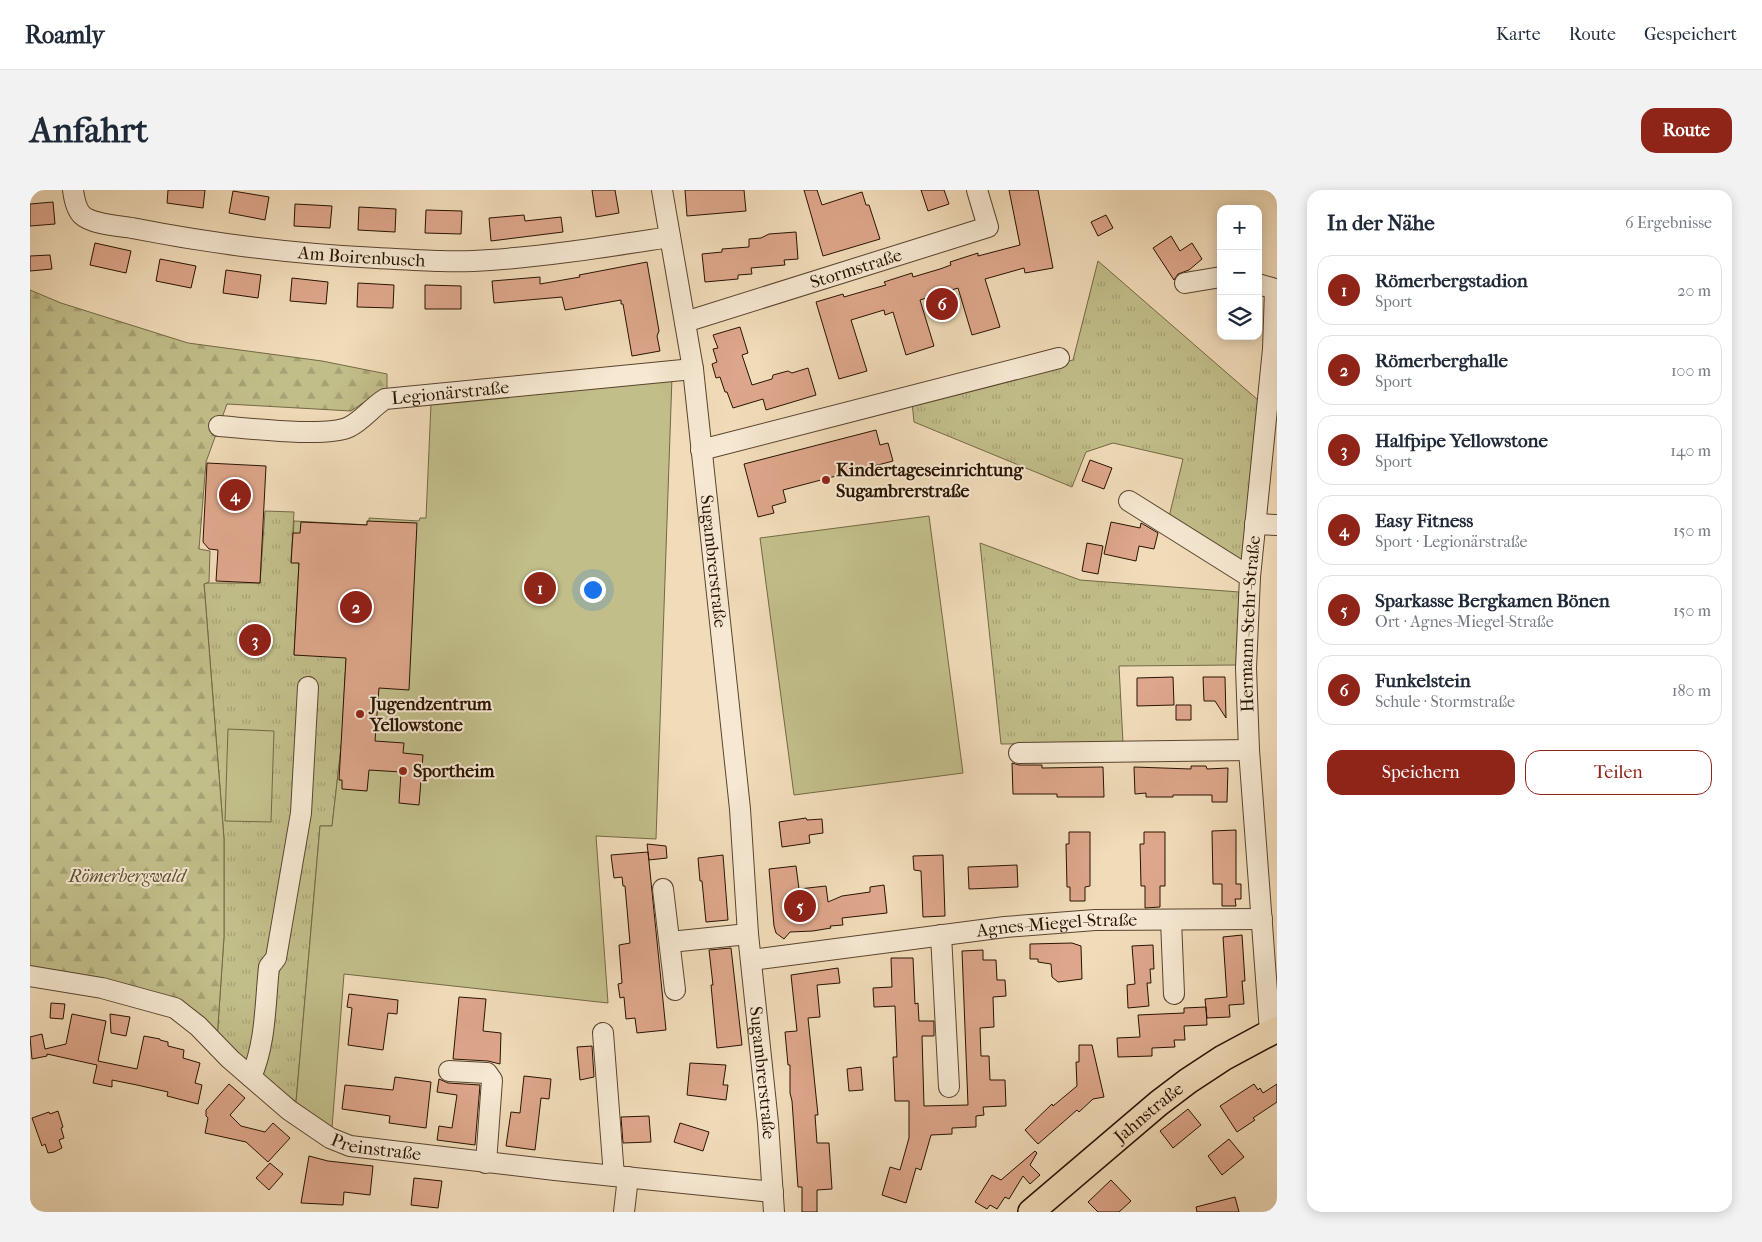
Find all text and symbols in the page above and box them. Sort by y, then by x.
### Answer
text: Roamly [25,21,104,49]
text: Karte [1496,24,1541,45]
text: Route [1569,24,1616,45]
text: Gespeichert [1644,24,1737,45]
button: Route [1641,108,1732,153]
text: Anfahrt [30,110,148,151]
map controls [1217,205,1262,340]
button: + [1217,205,1262,250]
text: In der Nähe [1327,211,1435,235]
text: 6 Ergebnisse [1625,213,1712,232]
street label: Am Boirenbusch [296,242,426,271]
street label: Stormstraße [807,244,904,293]
button: − [1217,250,1262,295]
text: Römerbergstadion [1375,270,1528,292]
text: 1 [1341,281,1347,300]
text: 20 m [1677,281,1711,300]
pin: 6 [926,285,958,323]
text: Sport [1375,292,1413,311]
button: layers [1217,295,1262,340]
text: Römerberghalle [1375,350,1508,372]
text: 2 [1340,361,1348,380]
text: 100 m [1671,361,1711,380]
text: Sport [1375,372,1413,391]
street label: Legionärstraße [390,376,510,409]
text: Halfpipe Yellowstone [1375,430,1548,452]
text: 3 [1341,441,1347,460]
text: 140 m [1670,441,1711,460]
text: Sport [1375,452,1413,471]
place label: Kindertageseinrichtung Sugambrerstraße [836,460,1025,502]
marker: Kindertageseinrichtung Sugambrerstraße [820,474,832,486]
pin: 4 [219,476,251,514]
street label: Sugambrerstraße [696,494,731,629]
text: Easy Fitness [1375,510,1473,532]
text: 4 [1339,521,1349,540]
text: 150 m [1673,521,1711,540]
text: Sport · Legionärstraße [1375,532,1528,551]
street label: Hermann-Stehr-Straße [1235,534,1265,713]
pin: 1 [524,569,556,607]
your location [580,577,606,603]
pin: 2 [340,588,372,626]
text: Sparkasse Bergkamen Bönen [1375,590,1610,612]
text: 5 [1341,601,1347,620]
text: 150 m [1673,601,1711,620]
text: Ort · Agnes-Miegel-Straße [1375,612,1554,631]
pin: 3 [239,621,271,659]
text: Funkelstein [1375,670,1471,692]
text: 6 [1340,681,1348,700]
text: 180 m [1672,681,1711,700]
text: Schule · Stormstraße [1375,692,1515,711]
place label: Jugendzentrum Yellowstone [368,694,493,736]
marker: Jugendzentrum Yellowstone [354,708,366,720]
button: Speichern [1327,750,1515,795]
button: Teilen [1525,750,1712,795]
place label: Sportheim [413,761,495,782]
marker: Sportheim [397,765,409,777]
park label: Römerbergwald [68,866,188,887]
pin: 5 [784,887,816,925]
street label: Agnes-Miegel-Straße [974,909,1137,941]
street label: Sugambrerstraße [745,1005,780,1140]
street label: Jahnstraße [1108,1078,1187,1148]
street label: Preinstraße [328,1129,422,1165]

